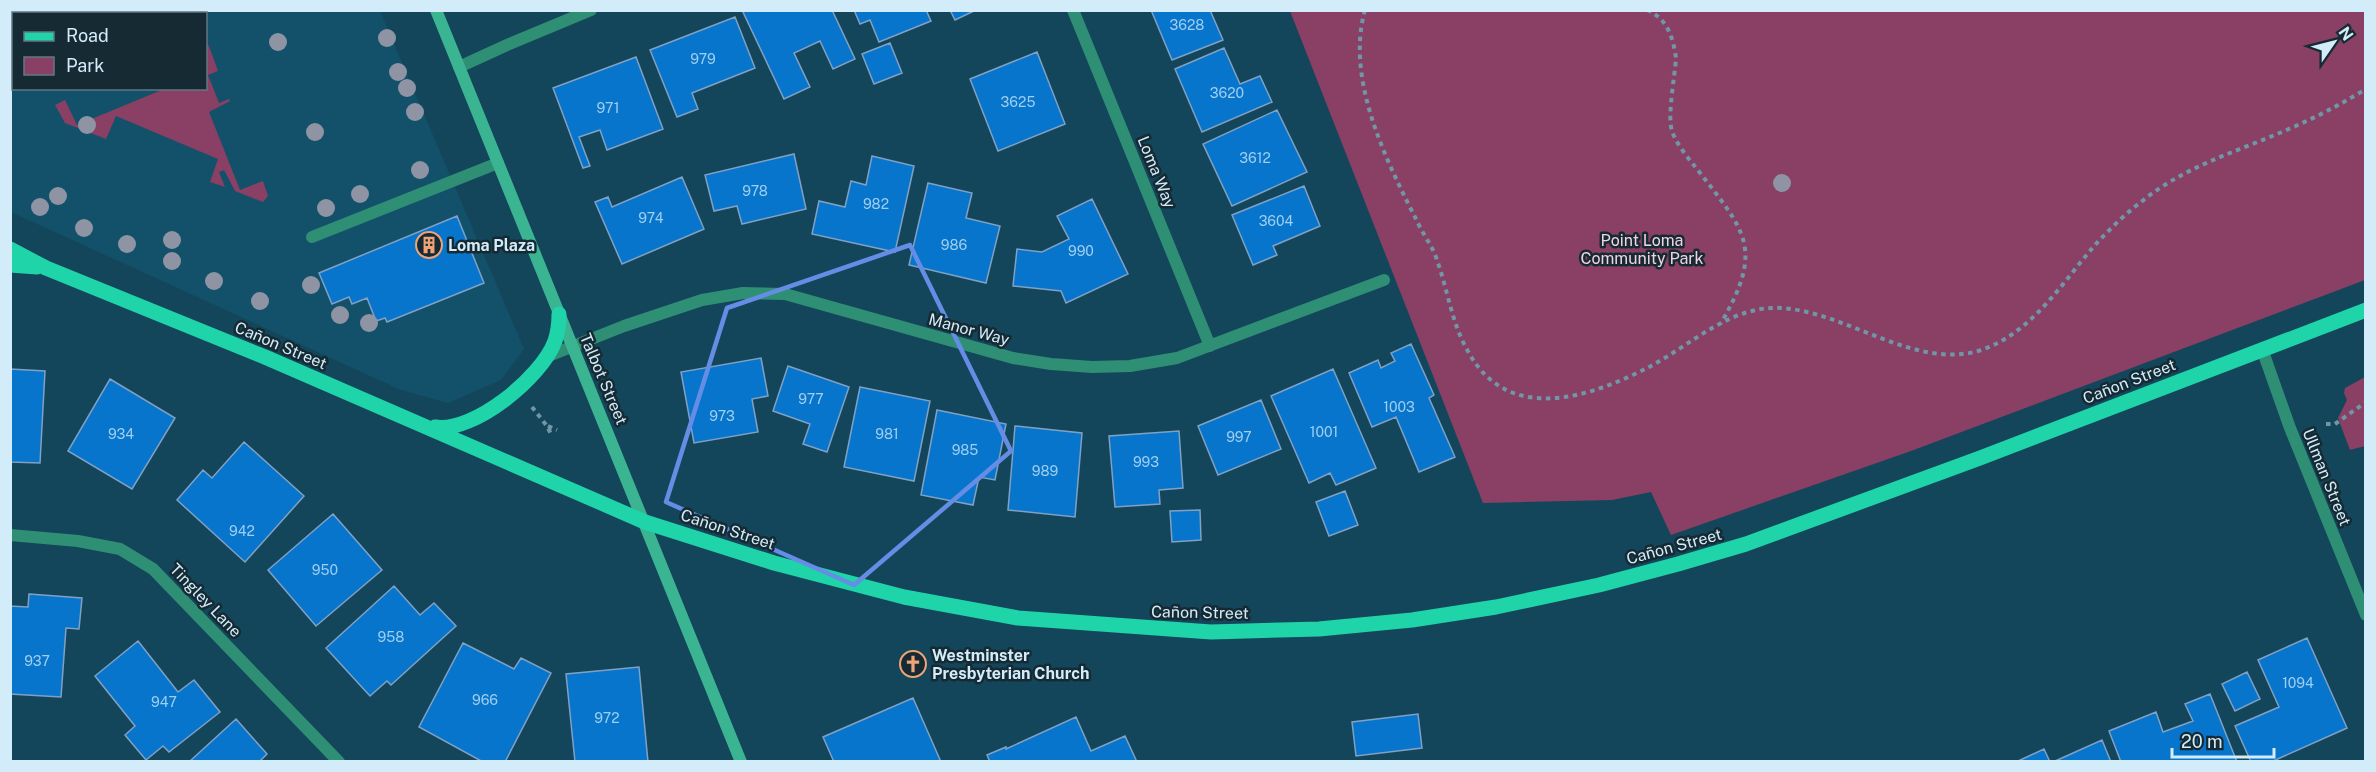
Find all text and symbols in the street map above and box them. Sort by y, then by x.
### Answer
legend [12,12,207,90]
north arrow [2304,12,2364,72]
house number: 3628 [1170,17,1204,33]
text: N [2335,23,2357,44]
text: Road [66,25,109,46]
house number: 979 [690,51,716,67]
text: Park [66,55,104,76]
house number: 3620 [1210,85,1244,101]
house number: 3625 [1001,94,1035,110]
house number: 971 [597,100,619,116]
street label: Loma Way [1134,133,1180,211]
house number: 3612 [1239,150,1271,166]
house number: 978 [742,183,768,199]
house number: 982 [863,196,889,212]
house number: 974 [638,210,664,226]
house number: 3604 [1259,213,1294,229]
building icon: Loma Plaza [414,230,444,260]
park label: Point Loma Community Park [1580,231,1704,268]
place label: Loma Plaza [448,236,535,255]
house number: 986 [941,237,967,253]
house number: 990 [1068,243,1094,259]
street label: Manor Way [926,310,1012,349]
street label: Cañon Street [232,318,330,373]
street label: Talbot Street [576,331,631,428]
street label: Cañon Street [2080,355,2178,408]
house number: 977 [798,391,824,407]
house number: 1003 [1383,399,1415,415]
house number: 973 [709,408,735,424]
house number: 1001 [1310,424,1338,440]
house number: 934 [108,426,134,442]
house number: 981 [875,426,899,442]
street label: Ullman Street [2298,426,2355,529]
house number: 997 [1226,429,1252,445]
house number: 985 [952,442,978,458]
house number: 993 [1133,454,1159,470]
house number: 989 [1032,463,1058,479]
street label: Cañon Street [678,505,777,554]
house number: 942 [229,523,255,539]
street label: Cañon Street [1624,525,1724,568]
street label: Tingley Lane [166,560,245,641]
house number: 950 [312,562,338,578]
street label: Cañon Street [1151,602,1249,623]
house number: 958 [378,629,404,645]
place label: Westminster Presbyterian Church [932,646,1089,683]
church icon: Westminster Presbyterian Church [898,649,928,679]
house number: 937 [24,653,50,669]
house number: 1094 [2282,675,2314,691]
house number: 966 [472,692,498,708]
house number: 947 [151,694,177,710]
house number: 972 [594,710,620,726]
scale bar [2172,721,2274,759]
text: 20 m [2181,731,2223,752]

